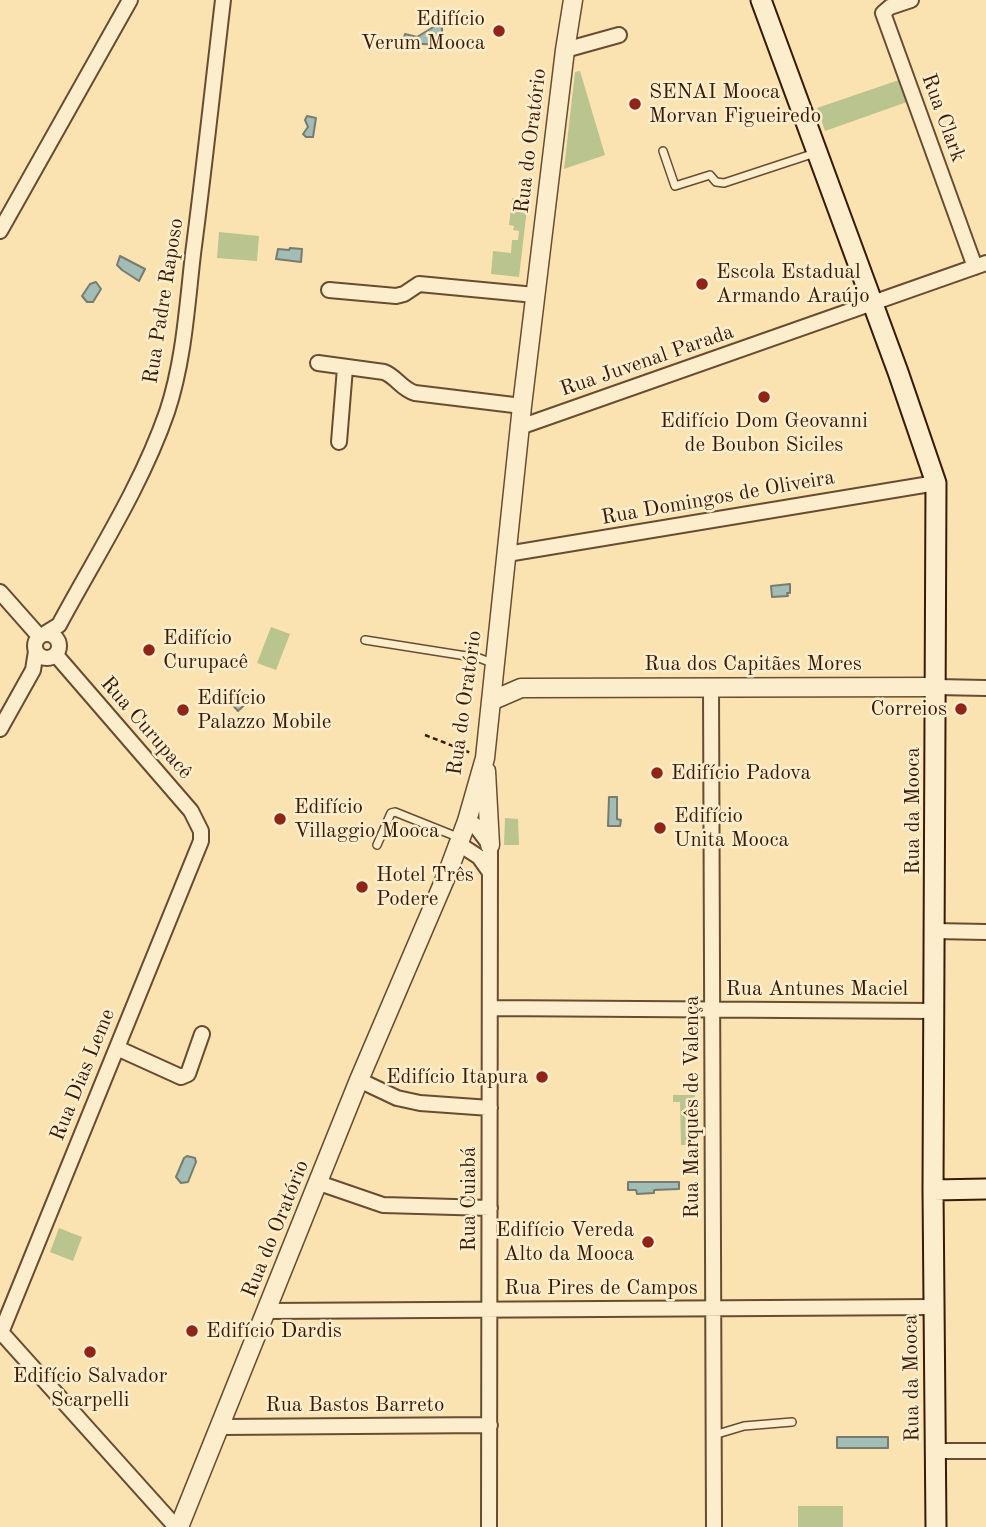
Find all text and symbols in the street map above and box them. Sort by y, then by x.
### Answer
place label: Edifício Verum Mooca [361,6,485,56]
marker: Edifício Verum Mooca [491,23,507,39]
street label: Rua do Oratório [510,67,552,215]
street label: Rua Clark [915,70,971,166]
place label: SENAI Mooca Morvan Figueiredo [649,79,821,129]
marker: SENAI Mooca Morvan Figueiredo [627,96,643,112]
street label: Rua Padre Raposo [138,216,190,386]
place label: Escola Estadual Armando Araújo [716,259,870,309]
marker: Escola Estadual Armando Araújo [694,276,710,292]
street label: Rua Juvenal Parada [557,319,737,403]
marker: Edifício Dom Geovanni de Boubon Siciles [756,389,772,405]
place label: Edifício Dom Geovanni de Boubon Siciles [660,408,868,458]
street label: Rua Domingos de Oliveira [599,465,837,531]
place label: Edifício Curupacê [163,625,248,675]
street label: Rua do Oratório [442,629,488,777]
marker: Edifício Curupacê [141,642,157,658]
street label: Rua dos Capitães Mores [644,651,862,677]
street label: Rua Curupacê [95,672,197,784]
place label: Edifício Palazzo Mobile [197,685,331,735]
place label: Correios [870,696,947,722]
marker: Correios [953,701,969,717]
marker: Edifício Palazzo Mobile [175,702,191,718]
street label: Rua da Mooca [900,747,926,875]
place label: Edifício Padova [671,760,811,786]
marker: Edifício Padova [649,765,665,781]
place label: Edifício Villaggio Mooca [294,794,439,844]
place label: Edifício Unita Mooca [674,803,789,853]
marker: Edifício Villaggio Mooca [272,811,288,827]
marker: Edifício Unita Mooca [652,820,668,836]
place label: Hotel Três Podere [376,862,474,912]
marker: Hotel Três Podere [354,879,370,895]
street label: Rua Antunes Maciel [726,976,908,1002]
street label: Rua Marquês de Valença [679,995,705,1219]
street label: Rua Dias Leme [45,1005,121,1145]
place label: Edifício Itapura [386,1064,528,1090]
marker: Edifício Itapura [534,1069,550,1085]
street label: Rua Cuiabá [456,1147,482,1251]
street label: Rua do Oratório [237,1157,315,1301]
place label: Edifício Vereda Alto da Mooca [496,1217,634,1267]
marker: Edifício Vereda Alto da Mooca [640,1234,656,1250]
street label: Rua Pires de Campos [504,1275,698,1301]
street label: Rua da Mooca [898,1314,926,1442]
place label: Edifício Dardis [206,1318,342,1344]
marker: Edifício Dardis [184,1323,200,1339]
marker: Edifício Salvador Scarpelli [82,1344,98,1360]
place label: Edifício Salvador Scarpelli [13,1363,167,1413]
street label: Rua Bastos Barreto [266,1392,444,1418]

